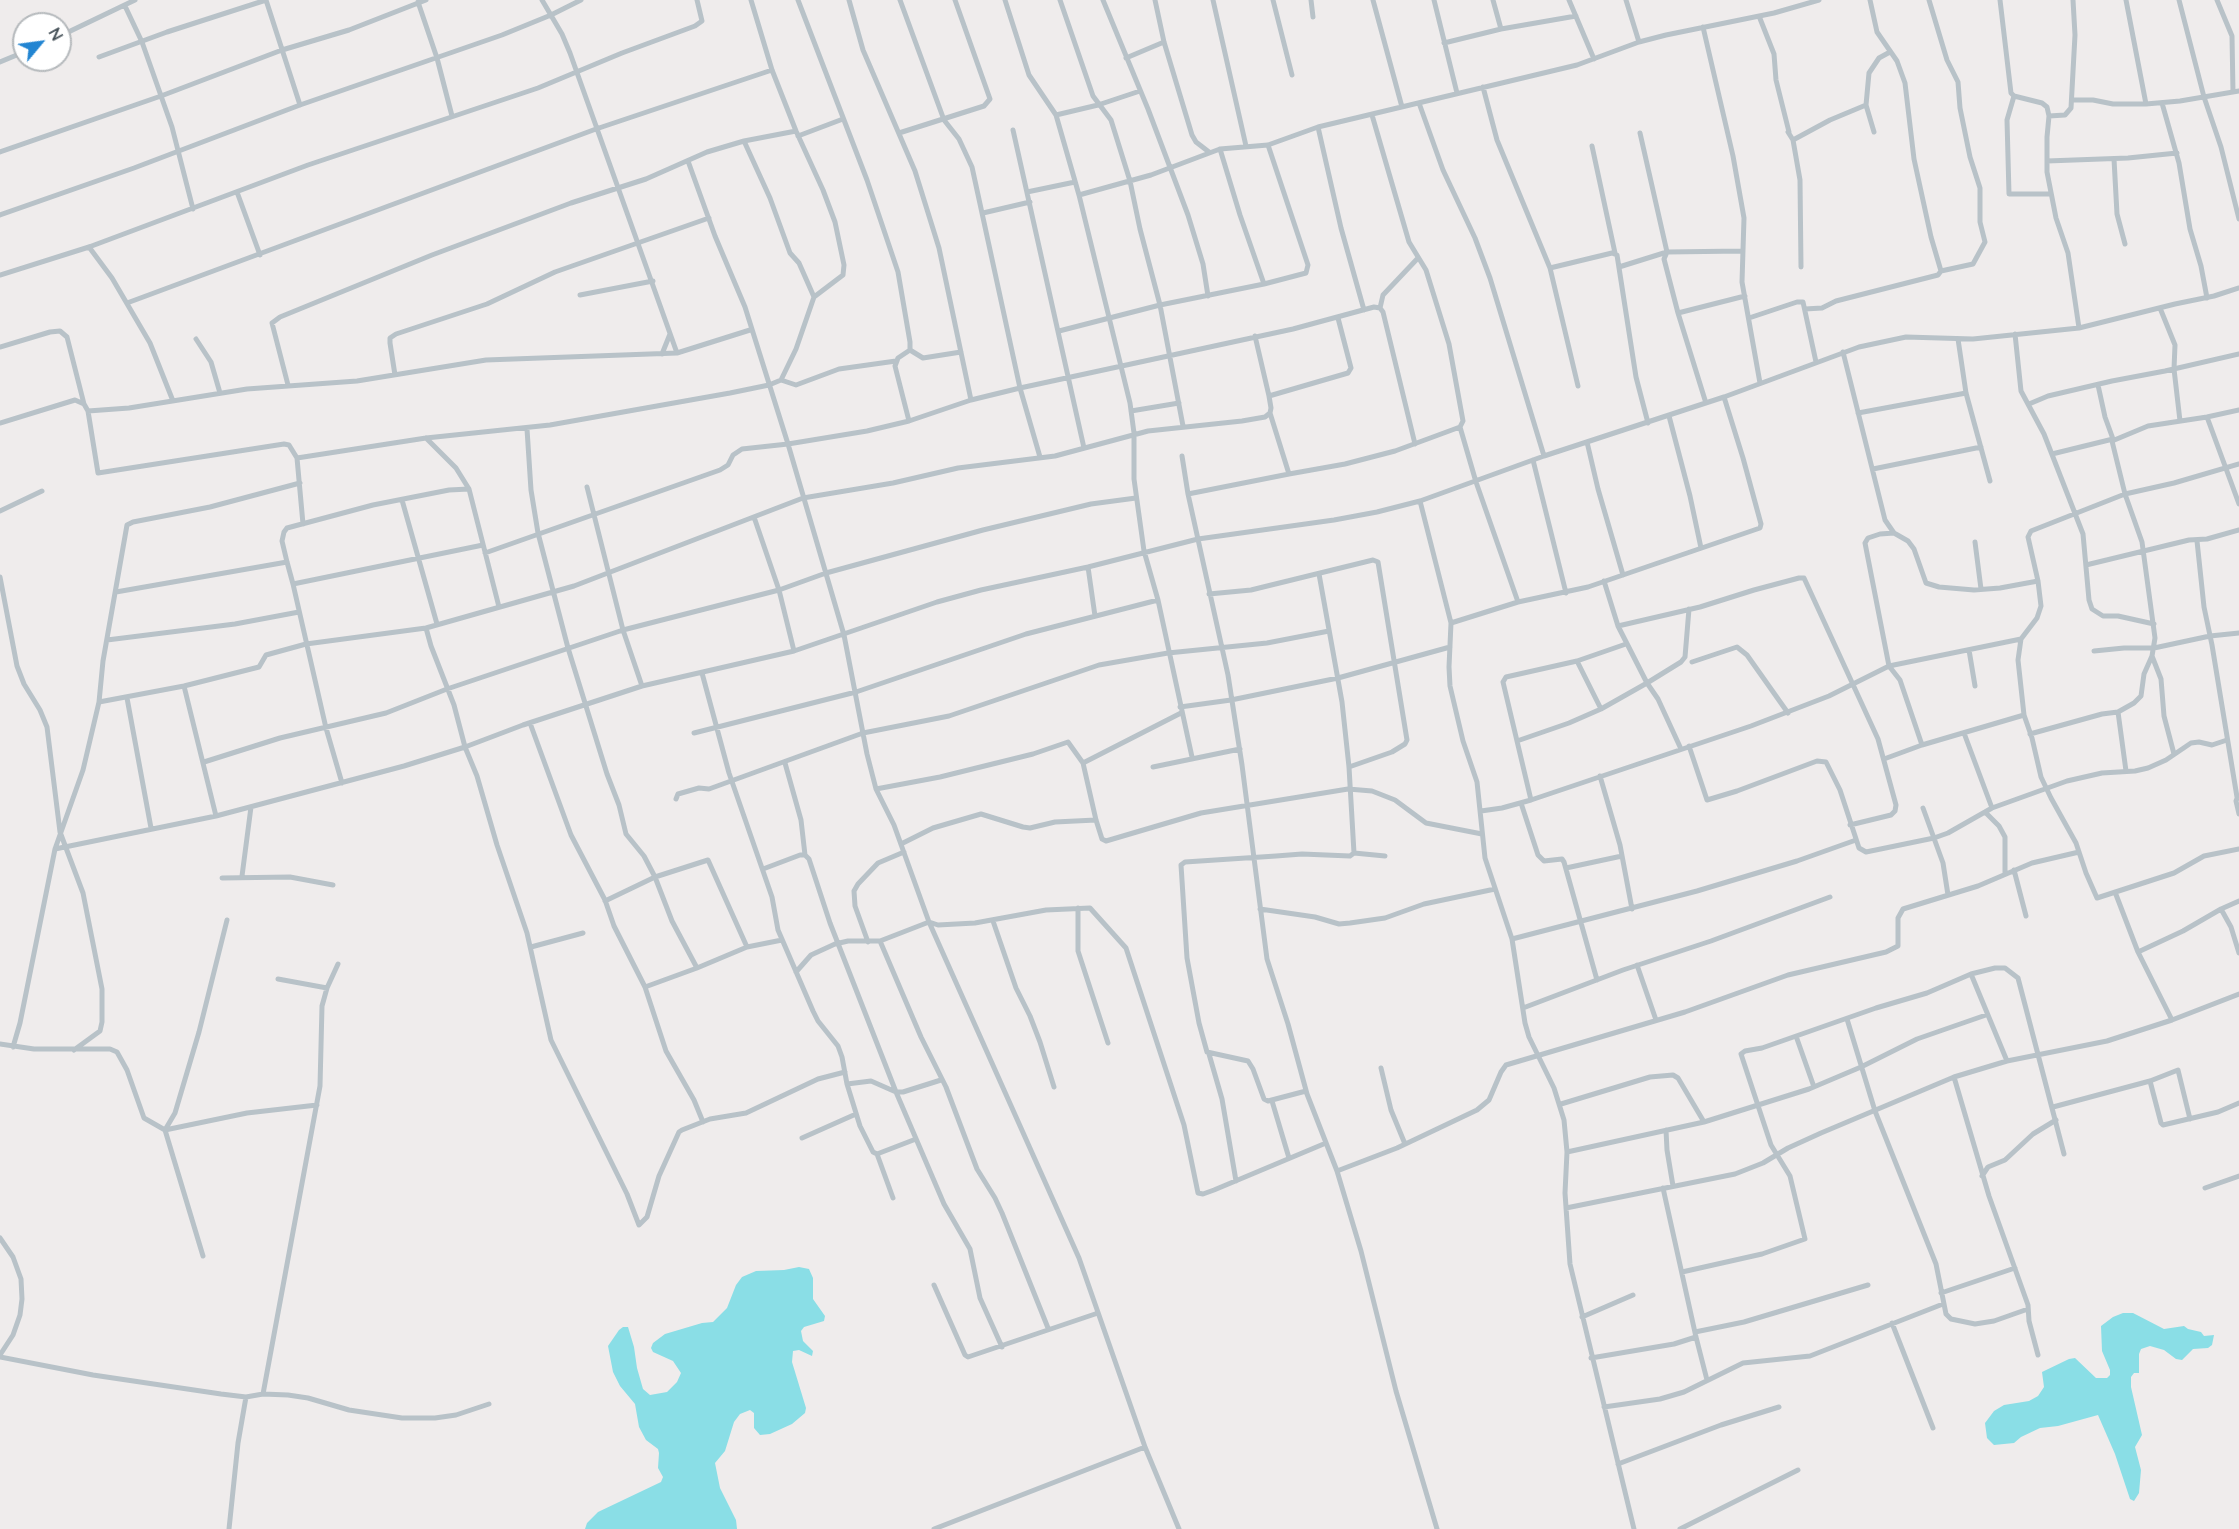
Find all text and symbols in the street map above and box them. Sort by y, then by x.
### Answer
north arrow [12,12,72,72]
text: N [44,24,68,44]

